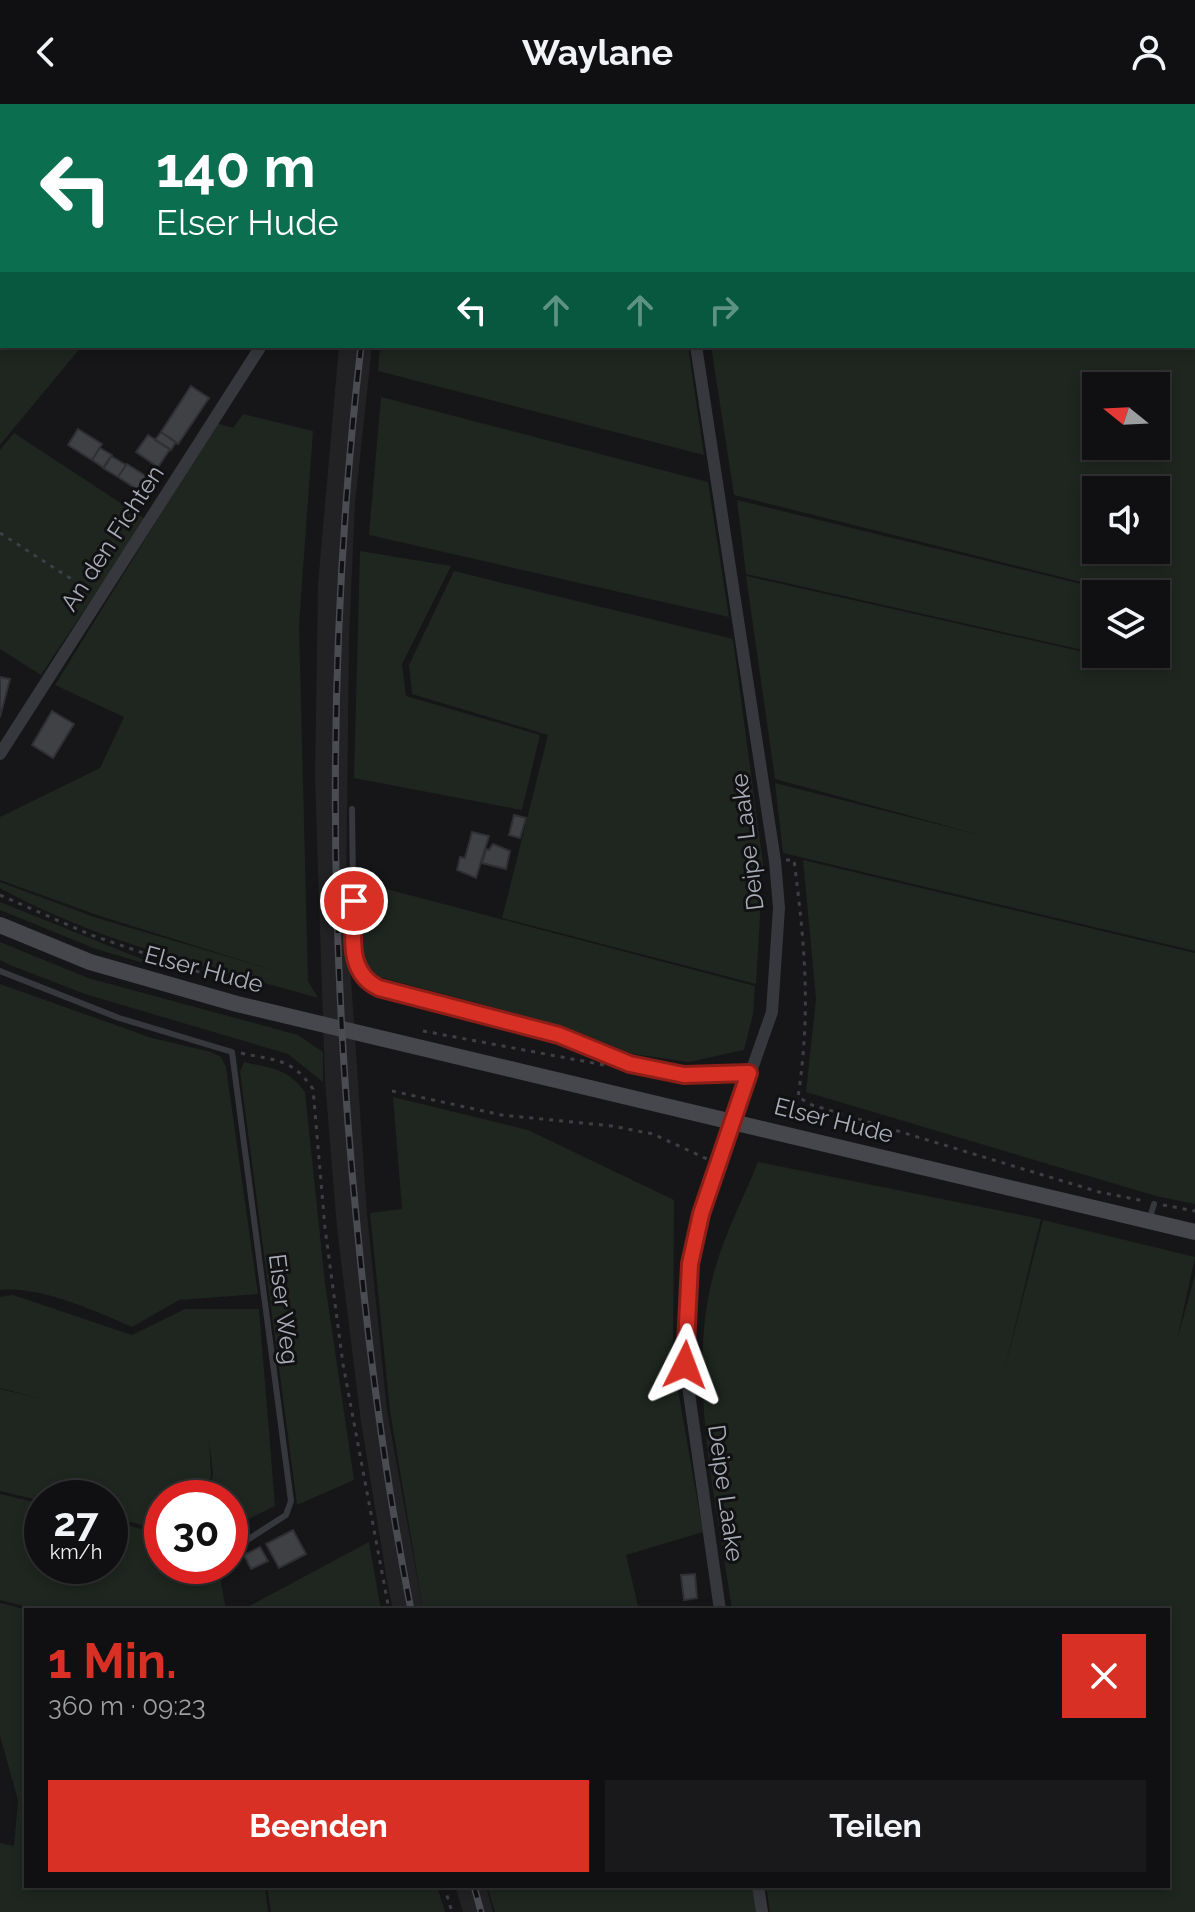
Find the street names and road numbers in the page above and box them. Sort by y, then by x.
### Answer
street label: An den Fichten [54,460,170,616]
street label: Deipe Laake [724,772,770,912]
street label: Elser Hude [141,939,267,999]
street label: Elser Hude [771,1091,897,1149]
street label: Eiser Weg [263,1252,305,1366]
street label: Deipe Laake [702,1423,750,1563]

